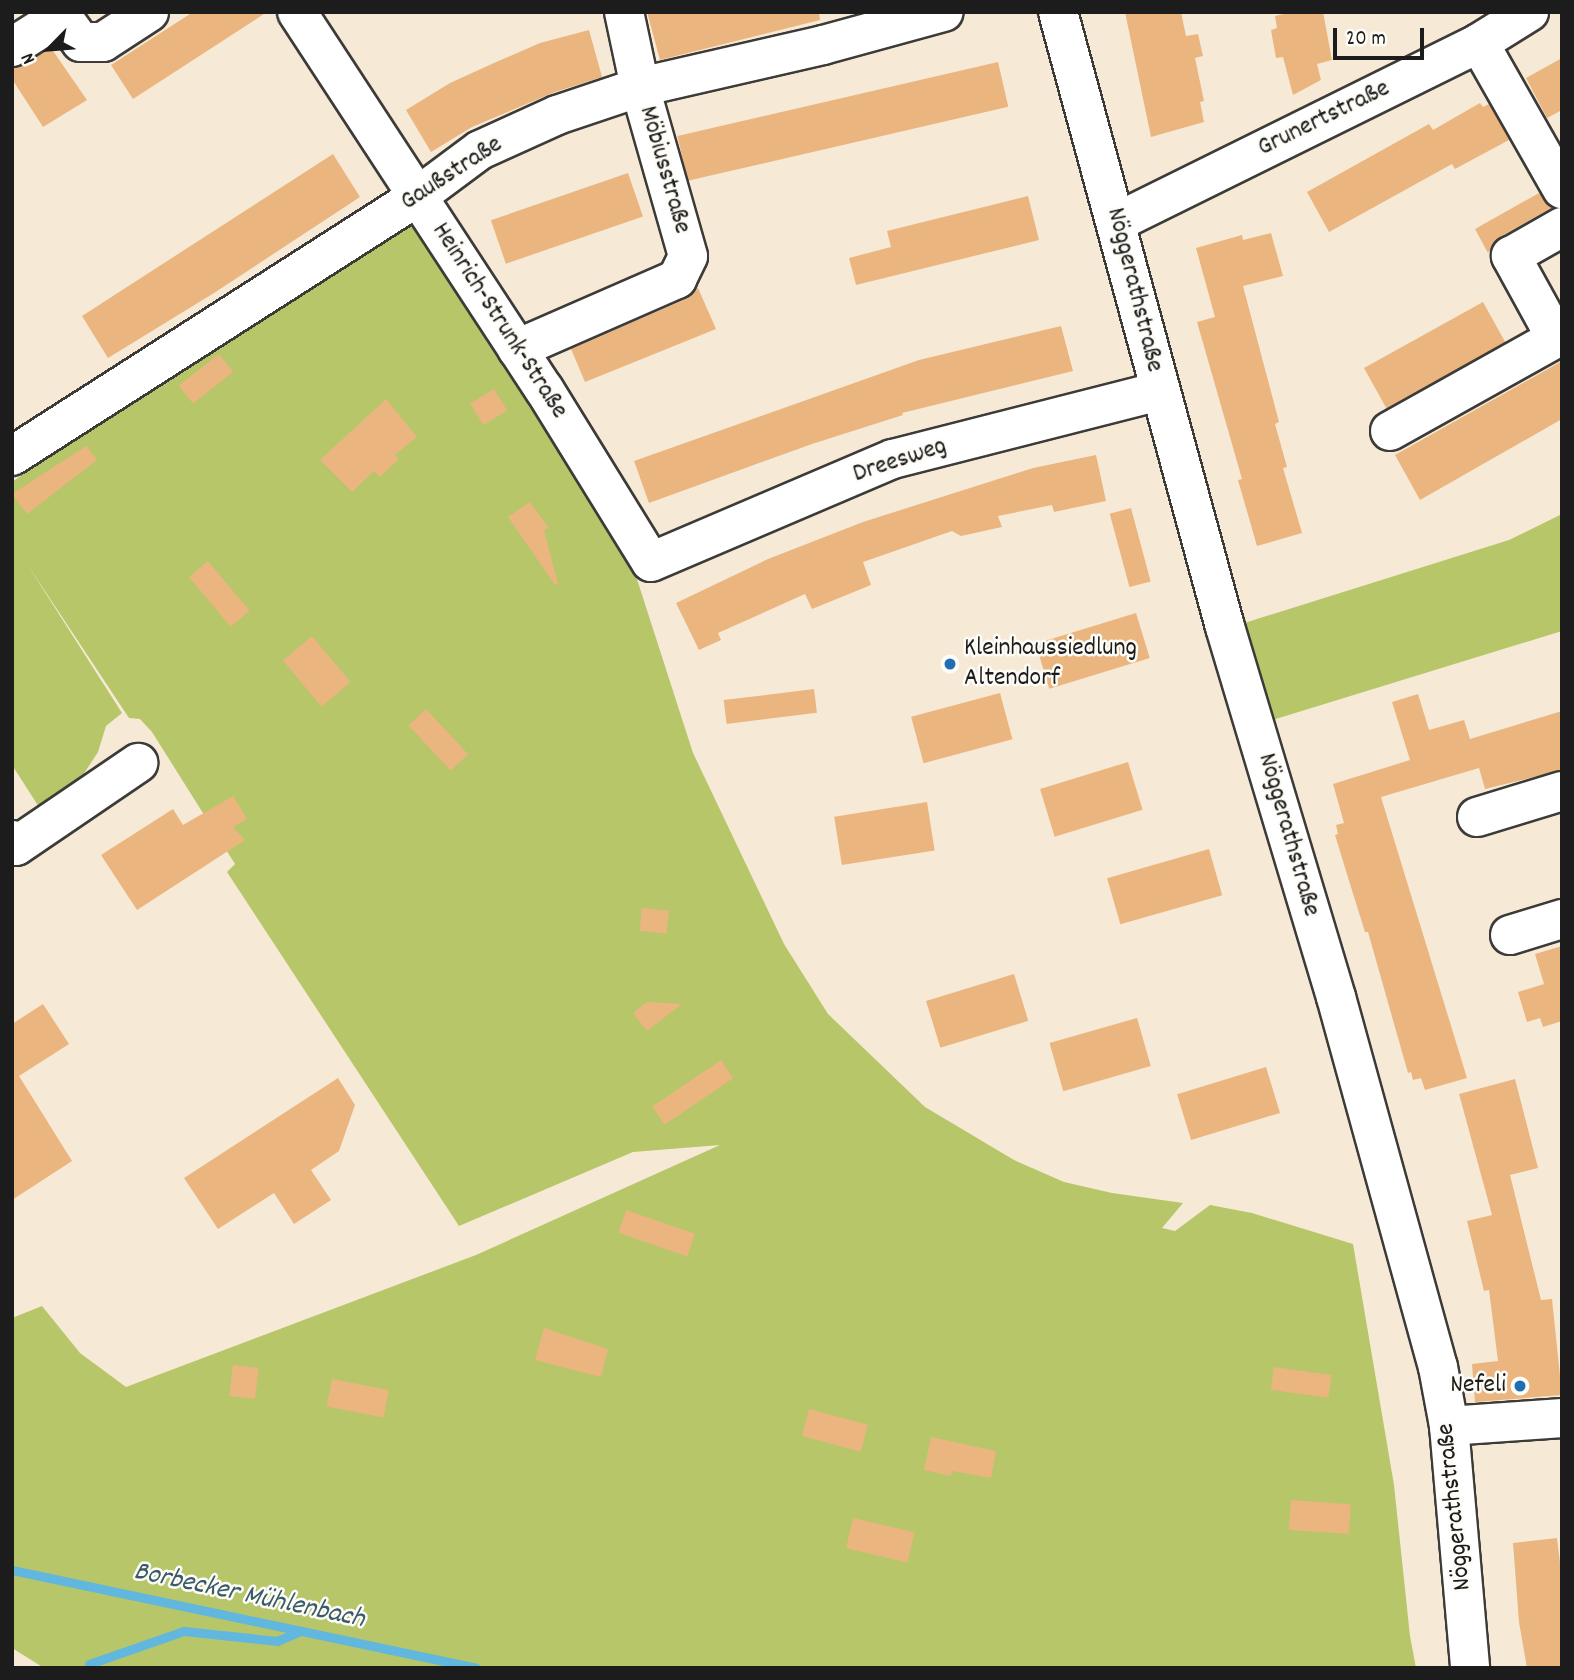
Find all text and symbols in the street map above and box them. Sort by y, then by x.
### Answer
north arrow [14,14,84,84]
scale bar [1336,14,1427,58]
text: 20 m [1346,25,1386,55]
text: N [15,48,44,68]
street label: Grunertstraße [1253,74,1395,164]
street label: Möbiusstraße [631,103,697,237]
street label: Gaußstraße [395,130,509,218]
street label: Nöggerathstraße [1099,205,1169,375]
street label: Heinrich-Strunk-Straße [424,217,574,425]
street label: Dreesweg [849,431,951,491]
place label: Kleinhaussiedlung Altendorf [964,633,1137,694]
marker: Kleinhaussiedlung Altendorf [942,656,958,672]
street label: Nöggerathstraße [1250,750,1326,920]
place label: Nefeli [1450,1370,1506,1402]
marker: Nefeli [1512,1378,1528,1394]
street label: Nöggerathstraße [1431,1422,1479,1592]
water label: Borbecker Mühlenbach [131,1556,367,1638]

